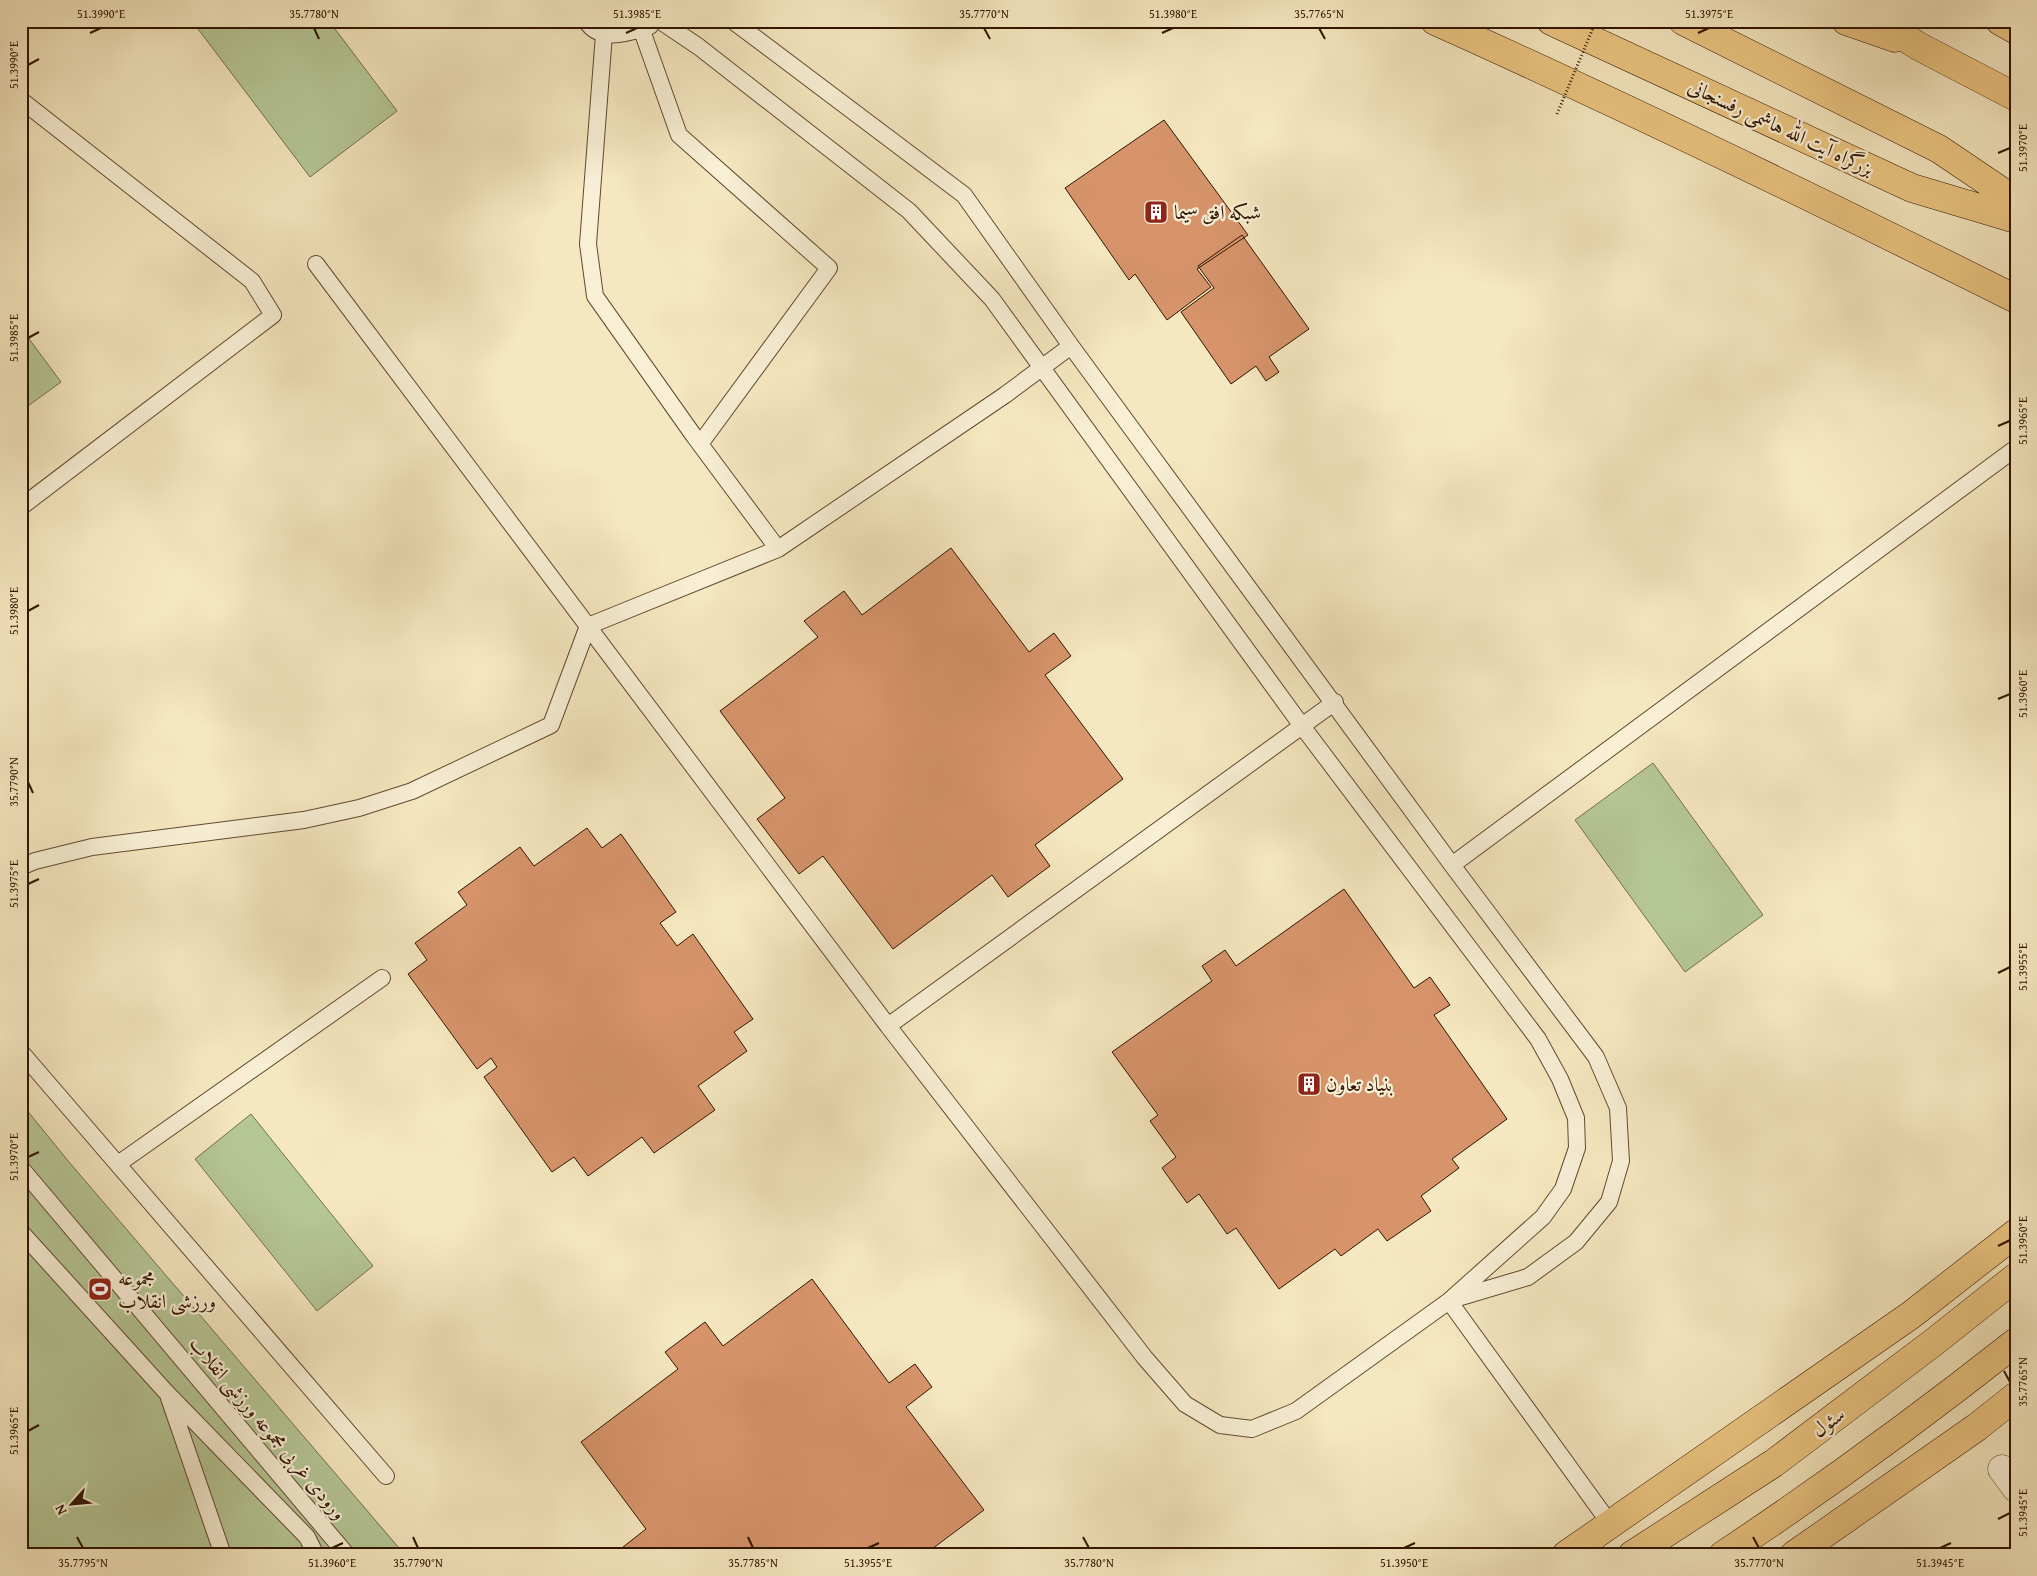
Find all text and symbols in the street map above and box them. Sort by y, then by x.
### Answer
text: 51.3990°E [77,5,125,22]
text: 35.7780°N [289,5,339,22]
text: 51.3985°E [613,5,661,22]
text: 35.7770°N [959,5,1009,22]
text: 51.3980°E [1149,5,1197,22]
text: 35.7765°N [1294,5,1344,22]
text: 51.3975°E [1685,5,1733,22]
text: 51.3990°E [5,41,22,89]
street label: بزرگراه آیت الله هاشمی رفسنجانی [1684,71,1879,183]
text: 51.3970°E [2014,124,2031,172]
place label: شبکه افق سیما [1174,197,1261,226]
building icon: شبکه افق سیما [1143,199,1169,225]
text: 51.3985°E [5,314,22,362]
text: 51.3965°E [2014,397,2031,445]
text: 51.3980°E [5,587,22,635]
text: 51.3960°E [2014,670,2031,718]
text: 35.7790°N [5,757,22,807]
text: 51.3975°E [5,860,22,908]
text: 51.3955°E [2014,943,2031,991]
place label: بنیاد تعاون [1326,1069,1394,1098]
building icon: بنیاد تعاون [1296,1071,1322,1097]
text: 51.3970°E [5,1133,22,1181]
text: 51.3950°E [2014,1216,2031,1264]
place label: مجموعه ورزشی انقلاب [118,1263,216,1316]
sports icon: مجموعه ورزشی انقلاب [87,1276,113,1302]
street label: ورودی غربی مجموعه ورزشی انقلاب [182,1330,354,1526]
text: 35.7765°N [2014,1357,2031,1407]
street label: سئول [1805,1399,1850,1444]
text: 51.3965°E [5,1407,22,1455]
north arrow [48,1478,98,1528]
text: 51.3945°E [2014,1489,2031,1537]
text: N [49,1501,71,1519]
text: 35.7795°N [58,1554,108,1571]
text: 51.3960°E [308,1554,356,1571]
text: 35.7790°N [393,1554,443,1571]
text: 35.7785°N [728,1554,778,1571]
text: 51.3955°E [844,1554,892,1571]
text: 35.7780°N [1064,1554,1114,1571]
text: 51.3950°E [1380,1554,1428,1571]
text: 35.7770°N [1734,1554,1784,1571]
text: 51.3945°E [1916,1554,1964,1571]

